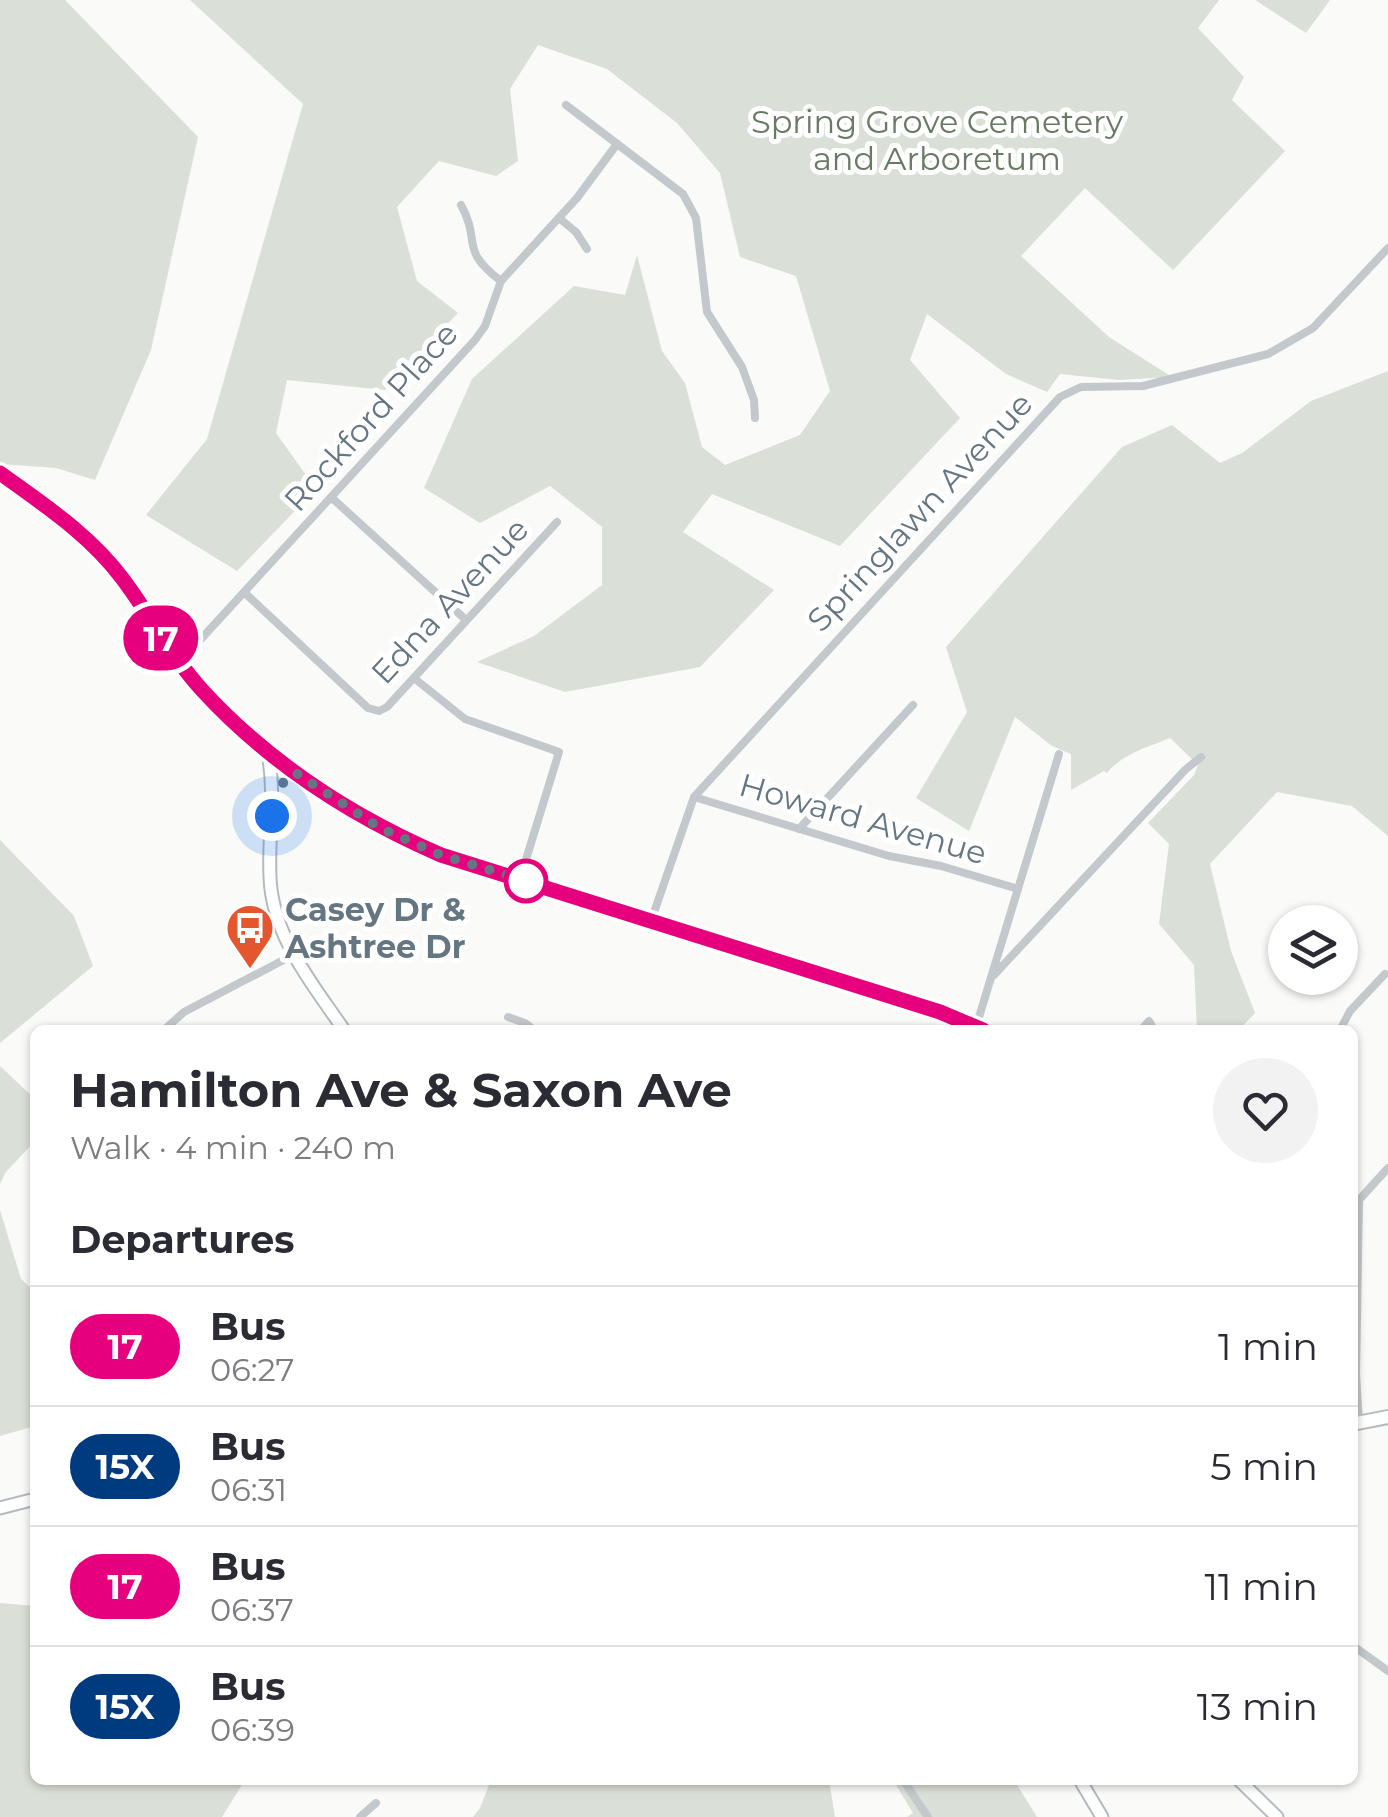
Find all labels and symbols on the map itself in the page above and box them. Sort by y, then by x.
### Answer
park label: Spring Grove Cemetery and Arboretum [751,102,1124,178]
street label: Rockford Place [276,314,466,519]
street label: Springlawn Avenue [799,384,1040,639]
street label: Edna Avenue [363,510,536,692]
line badge: 17 [116,606,206,670]
street label: Howard Avenue [735,765,991,872]
your location [247,791,297,841]
unlabelled marker [505,860,547,902]
place label: Casey Dr & Ashtree Dr [284,890,466,966]
bus stop icon: Casey Dr & Ashtree Dr [224,902,276,970]

